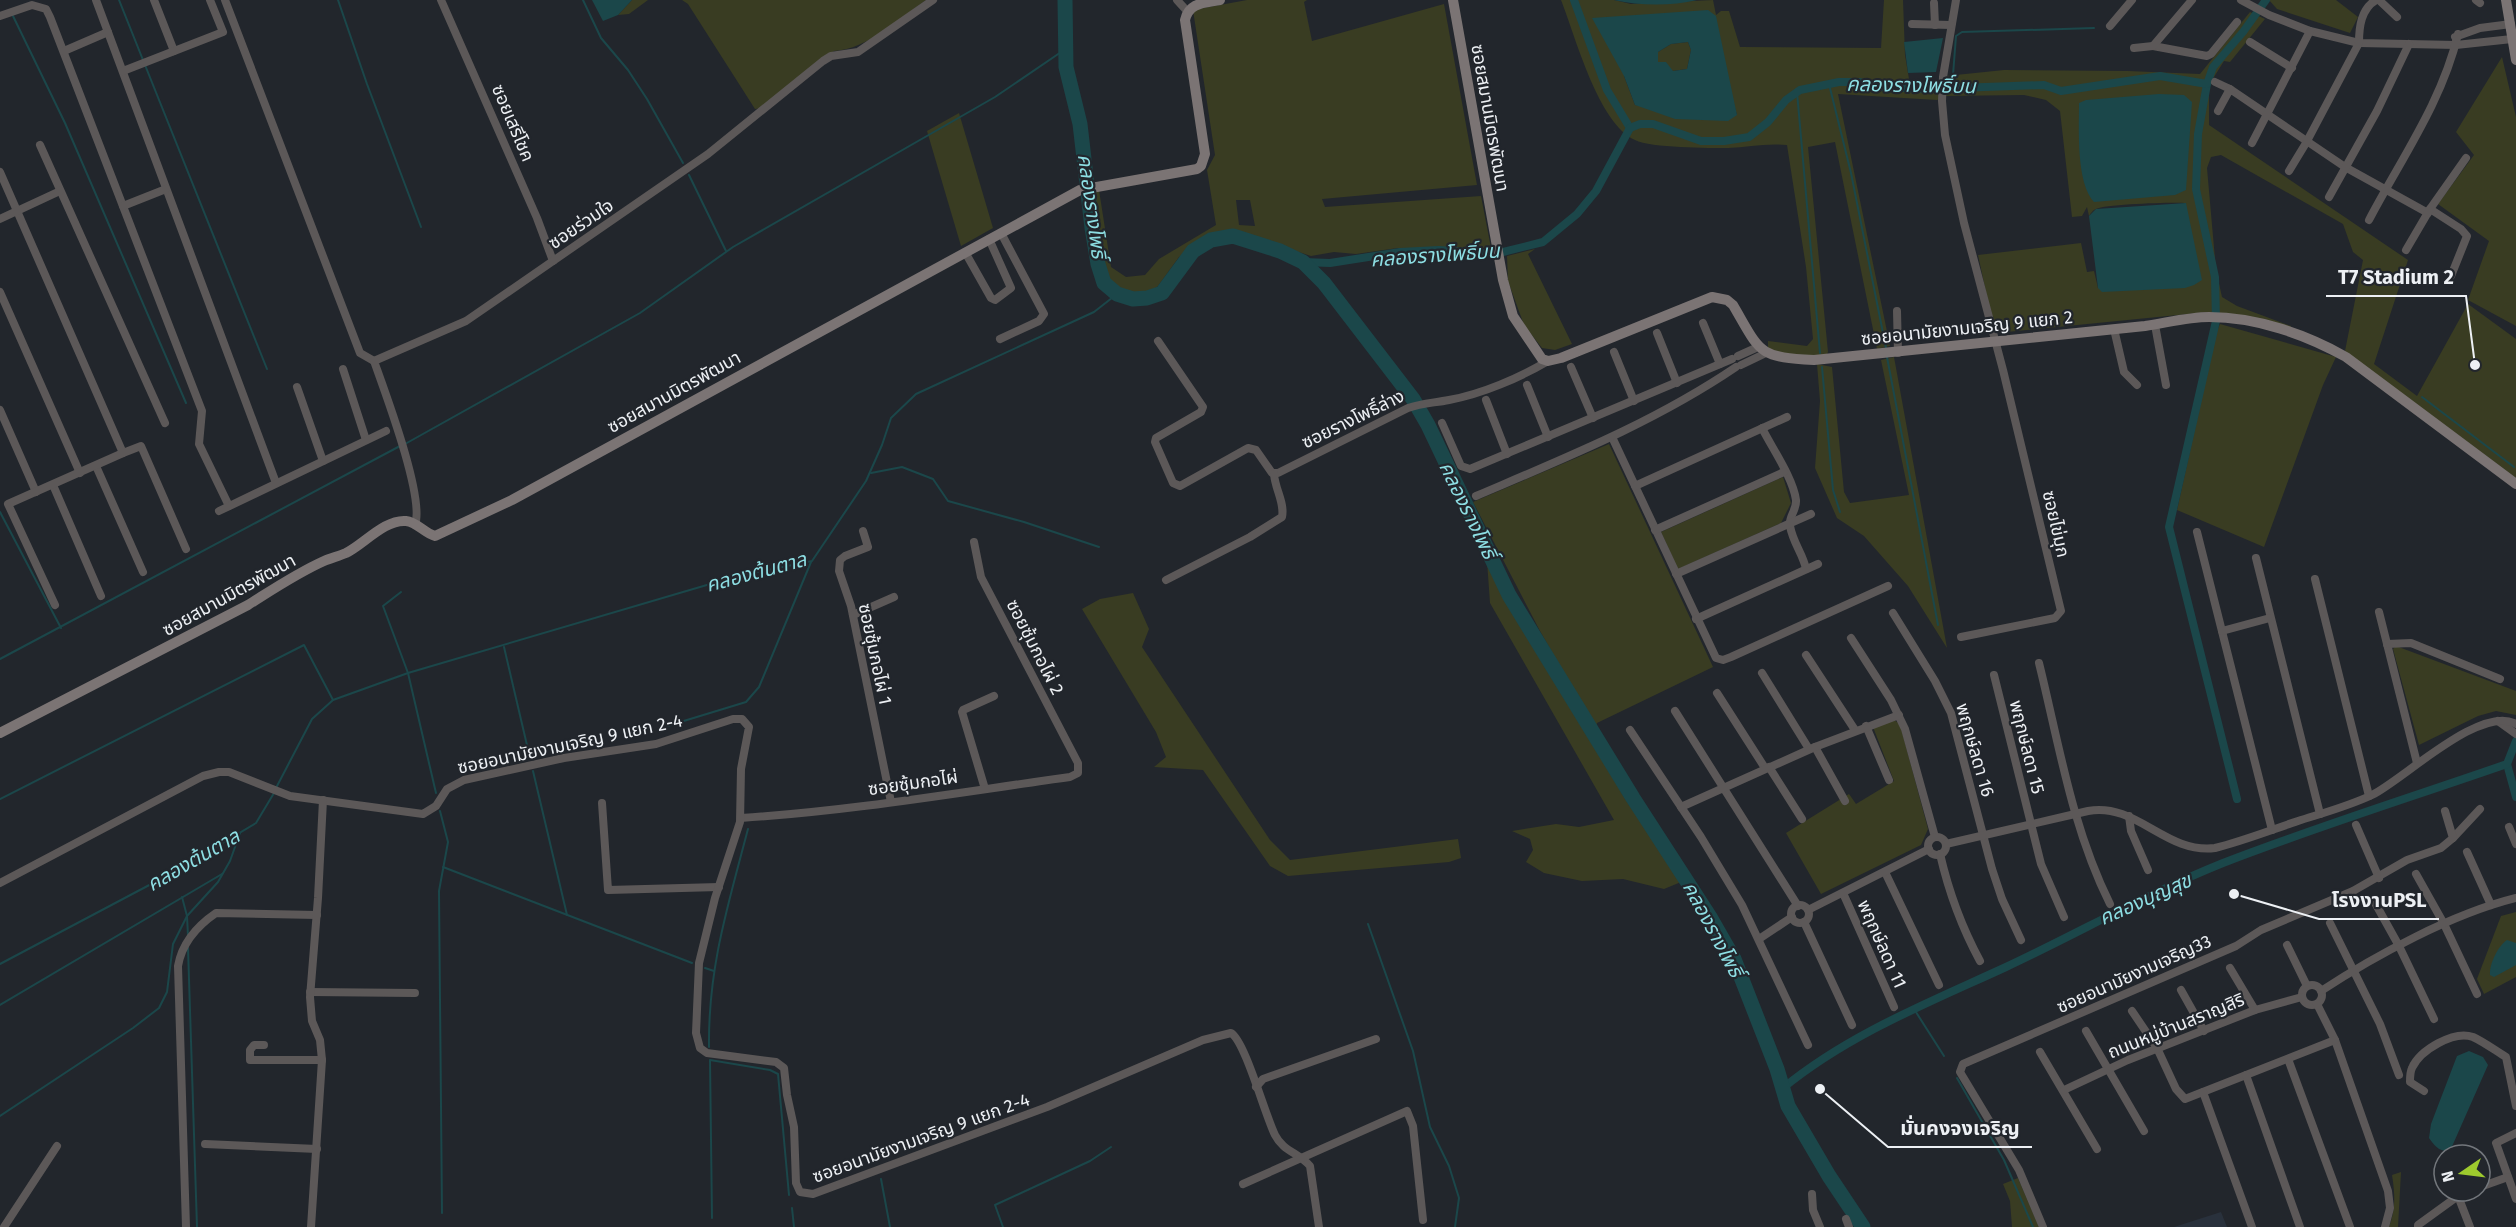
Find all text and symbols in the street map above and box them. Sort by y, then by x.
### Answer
street label: ซอยสมานมิตรพัฒนา [1466,43,1514,193]
water label: คลองรางโพธิ์บน [1846,72,1978,98]
street label: ซอยเสรีโชค [487,81,539,165]
water label: คลองรางโพธิ์ [1073,152,1112,265]
street label: ซอยร่วมใจ [544,194,618,254]
water label: คลองรางโพธิ์บน [1370,238,1502,271]
callout: T7 Stadium 2 [2326,258,2466,296]
text: T7 Stadium 2 [2338,265,2454,289]
street label: ซอยอนามัยงามเจริญ 9 แยก 2 [1860,306,2074,350]
street label: ซอยสมานมิตรพัฒนา [603,346,745,438]
street label: ซอยรางโพธิ์ล่าง [1298,385,1408,453]
water label: คลองรางโพธิ์ [1434,458,1504,567]
street label: ซอยไข่มุก [2038,488,2074,560]
water label: คลองต้นตาล [703,547,809,597]
street label: ซอยสมานมิตรพัฒนา [158,549,300,641]
street label: ซอยซุ้มกอไผ่ 2 [1002,596,1068,698]
street label: ซอยซุ้มกอไผ่ 1 [854,601,896,707]
street label: พฤกษ์ลดา 15 [2005,698,2049,796]
street label: พฤกษ์ลดา 16 [1951,701,1999,799]
street label: ซอยอนามัยงามเจริญ 9 แยก 2-4 [455,709,685,779]
street label: ซอยซุ้มกอไผ่ [867,766,959,800]
water label: คลองต้นตาล [142,824,244,896]
water label: คลองบุญสุข [2095,867,2197,931]
water label: คลองรางโพธิ์ [1678,877,1751,986]
callout: โรงงานPSL [2319,881,2439,919]
text: โรงงานPSL [2331,888,2427,912]
street label: พฤกษ์ลดา 11 [1853,896,1911,992]
street label: ซอยอนามัยงามเจริญ33 [2053,930,2215,1018]
street label: ถนนหมู่บ้านสราญสิริ [2104,988,2248,1064]
street label: ซอยอนามัยงามเจริญ 9 แยก 2-4 [809,1088,1033,1188]
callout: มั่นคงจงเจริญ [1888,1109,2032,1147]
text: มั่นคงจงเจริญ [1900,1115,2020,1140]
north arrow [2432,1143,2492,1203]
text: N [2437,1169,2458,1184]

